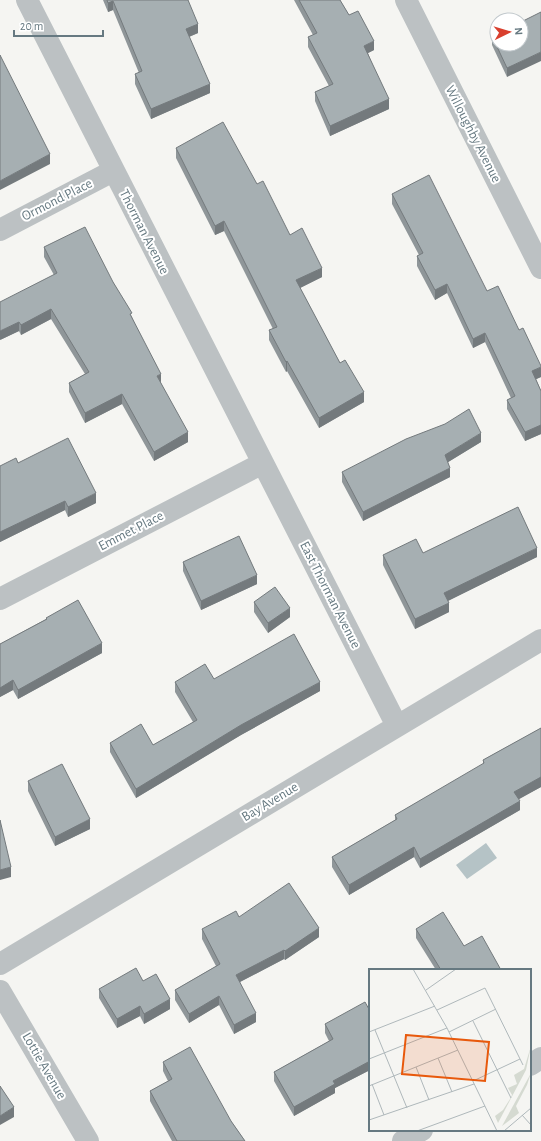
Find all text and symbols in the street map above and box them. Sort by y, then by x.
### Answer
scale bar [14,12,103,38]
north arrow [489,12,529,52]
text: 20 m [20,20,43,32]
text: N [513,27,524,35]
street label: Willoughby Avenue [442,83,504,185]
street label: Ormond Place [19,176,95,224]
street label: Thorman Avenue [117,187,171,277]
street label: Emmet Place [96,509,166,553]
street label: East Thorman Avenue [297,539,363,651]
street label: Bay Avenue [239,780,301,824]
inset map [369,969,531,1131]
street label: Lottie Avenue [19,1030,69,1102]

